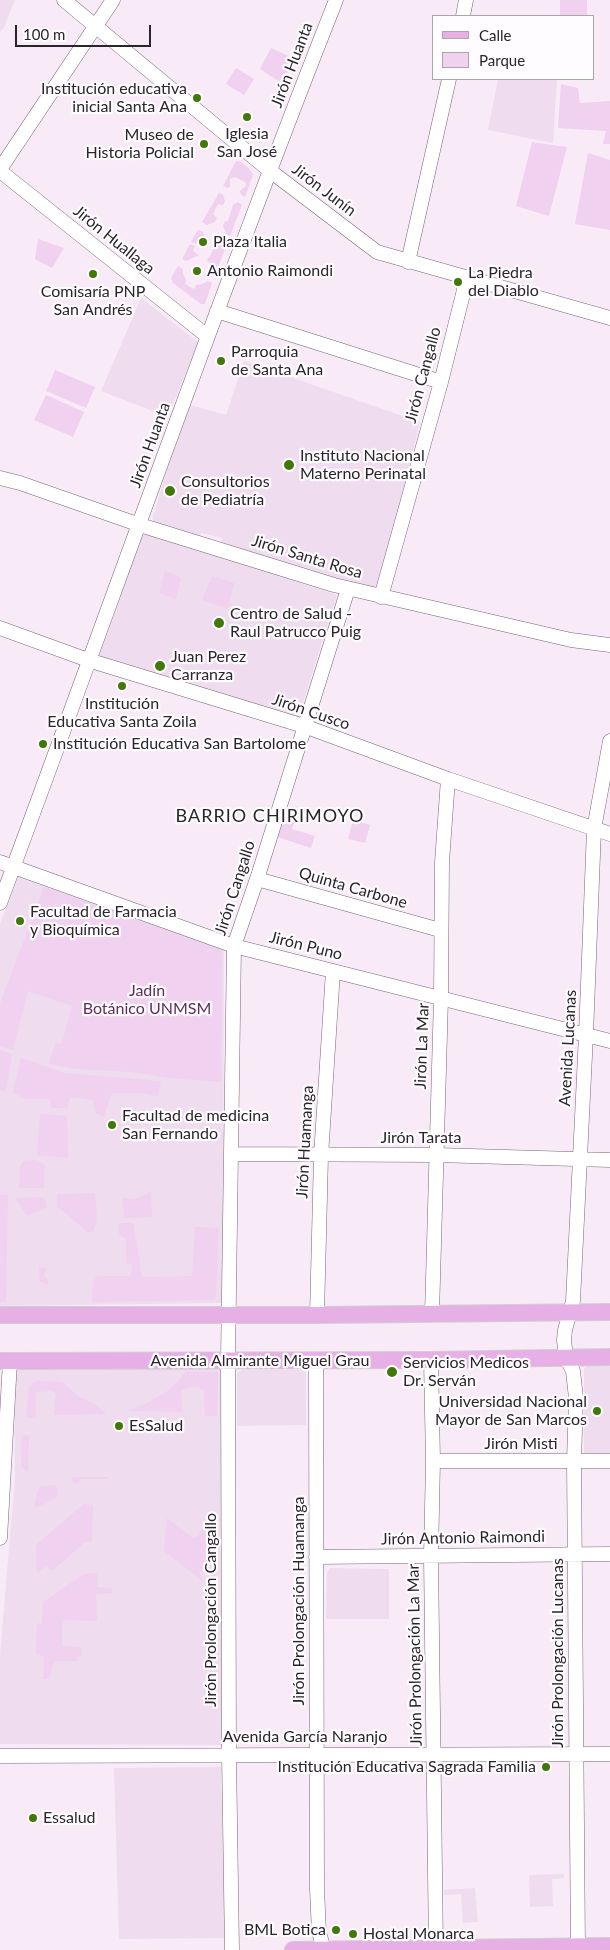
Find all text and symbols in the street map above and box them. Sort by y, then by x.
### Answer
scale bar [18,15,154,47]
legend [432,15,595,80]
street label: Jirón Huanta [267,20,317,110]
text: 100 m [23,25,65,43]
text: Calle [479,26,511,44]
text: Parque [479,51,525,69]
place label: Institución educativa inicial Santa Ana [41,79,187,117]
marker: Institución educativa inicial Santa Ana [191,92,203,104]
marker: Iglesia San José [241,111,253,123]
place label: Iglesia San José [217,124,277,162]
place label: Museo de Historia Policial [86,125,194,163]
marker: Museo de Historia Policial [198,138,210,150]
street label: Jirón Junín [288,160,360,220]
street label: Jirón Huallaga [70,201,158,279]
place label: Plaza Italia [213,232,287,252]
marker: Plaza Italia [197,236,209,248]
place label: Antonio Raimondi [207,261,333,281]
place label: La Piedra del Diablo [468,263,539,301]
marker: Antonio Raimondi [191,265,203,277]
marker: Comisaría PNP San Andrés [87,268,99,280]
marker: La Piedra del Diablo [452,276,464,288]
place label: Comisaría PNP San Andrés [41,282,145,320]
street label: Jirón Cangallo [401,325,445,425]
place label: Parroquia de Santa Ana [231,342,323,380]
marker: Parroquia de Santa Ana [215,355,227,367]
street label: Jirón Huanta [126,400,174,490]
place label: Instituto Nacional Materno Perinatal [300,446,426,484]
marker: Instituto Nacional Materno Perinatal [282,458,296,472]
place label: Consultorios de Pediatría [181,472,270,510]
marker: Consultorios de Pediatría [163,484,177,498]
street label: Jirón Santa Rosa [249,531,365,583]
place label: Centro de Salud - Raul Patrucco Puig [230,604,361,642]
marker: Centro de Salud - Raul Patrucco Puig [212,616,226,630]
place label: Juan Perez Carranza [171,647,246,685]
marker: Juan Perez Carranza [153,659,167,673]
marker: Institución Educativa Santa Zoila [116,680,128,692]
street label: Jirón Cusco [270,690,352,734]
place label: Institución Educativa Santa Zoila [47,694,197,732]
place label: Institución Educativa San Bartolome [53,734,306,754]
marker: Institución Educativa San Bartolome [37,738,49,750]
district label: BARRIO CHIRIMOYO [174,805,366,827]
street label: Jirón Cangallo [211,838,259,938]
street label: Quinta Carbone [297,863,409,913]
place label: Facultad de Farmacia y Bioquímica [30,902,177,940]
marker: Facultad de Farmacia y Bioquímica [14,915,26,927]
street label: Jirón Puno [268,928,344,964]
park label: Jadín Botánico UNMSM [83,981,211,1019]
street label: Avenida Lucanas [555,989,581,1107]
street label: Jirón La Mar [411,1002,433,1090]
street label: Jirón Huamanga [292,1085,318,1199]
place label: Facultad de medicina San Fernando [122,1106,269,1144]
marker: Facultad de medicina San Fernando [106,1119,118,1131]
street label: Jirón Tarata [381,1128,461,1148]
street label: Avenida Almirante Miguel Grau [151,1351,369,1371]
place label: Servicios Medicos Dr. Serván [403,1353,529,1391]
marker: Servicios Medicos Dr. Serván [385,1365,399,1379]
place label: Universidad Nacional Mayor de San Marcos [435,1392,587,1430]
marker: Universidad Nacional Mayor de San Marcos [591,1405,603,1417]
place label: EsSalud [129,1416,183,1436]
marker: EsSalud [113,1420,125,1432]
street label: Jirón Misti [484,1434,558,1454]
street label: Jirón Prolongación Huamanga [289,1497,309,1705]
street label: Jirón Prolongación Cangallo [201,1513,221,1707]
street label: Jirón Antonio Raimondi [381,1527,545,1549]
street label: Jirón Prolongación Lucanas [548,1558,568,1748]
street label: Jirón Prolongación La Mar [404,1564,426,1746]
street label: Avenida García Naranjo [223,1727,387,1747]
place label: Institución Educativa Sagrada Familia [278,1757,536,1777]
marker: Institución Educativa Sagrada Familia [540,1761,552,1773]
place label: Essalud [43,1808,96,1828]
marker: Essalud [27,1812,39,1824]
place label: BML Botica [244,1920,326,1940]
marker: BML Botica [330,1924,342,1936]
place label: Hostal Monarca [363,1924,474,1944]
marker: Hostal Monarca [347,1928,359,1940]

